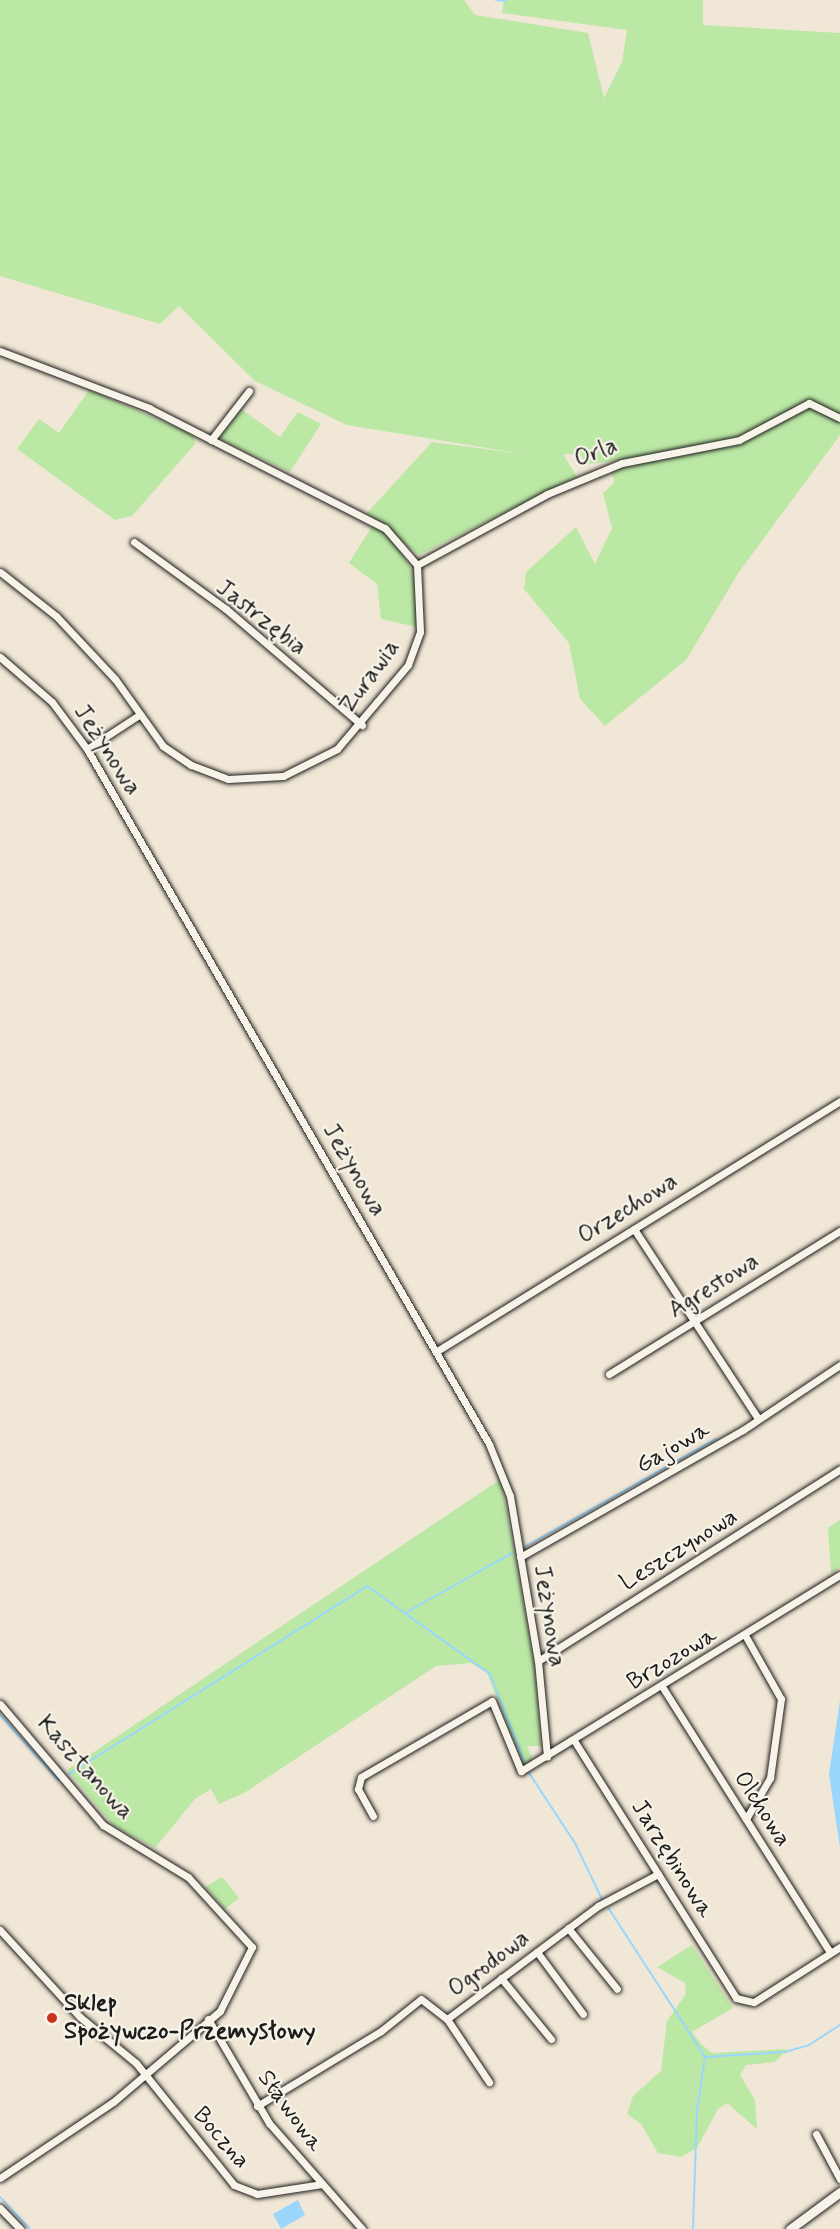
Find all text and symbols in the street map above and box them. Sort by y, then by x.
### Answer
street label: Orla [570,432,622,474]
street label: Jastrzębia [210,574,312,662]
street label: Żurawia [333,634,407,720]
street label: Jeżynowa [67,699,147,801]
street label: Jeżynowa [316,1118,392,1222]
street label: Orzechowa [573,1167,683,1251]
street label: Agrestowa [663,1247,765,1325]
street label: Gajowa [631,1416,715,1480]
street label: Leszczynowa [615,1503,743,1597]
street label: Jeżynowa [527,1563,571,1669]
street label: Brzozowa [622,1621,722,1697]
street label: Kasztanowa [31,1710,139,1826]
street label: Olchowa [727,1766,797,1852]
street label: Jarzębinowa [624,1795,720,1923]
street label: Ogrodowa [443,1924,535,2004]
place label: Sklep Spożywczo-Przemysłowy [64,1990,316,2046]
marker: Sklep Spożywczo-Przemysłowy [45,2011,59,2025]
street label: Stawowa [251,2065,329,2157]
street label: Boczna [186,2101,256,2175]

